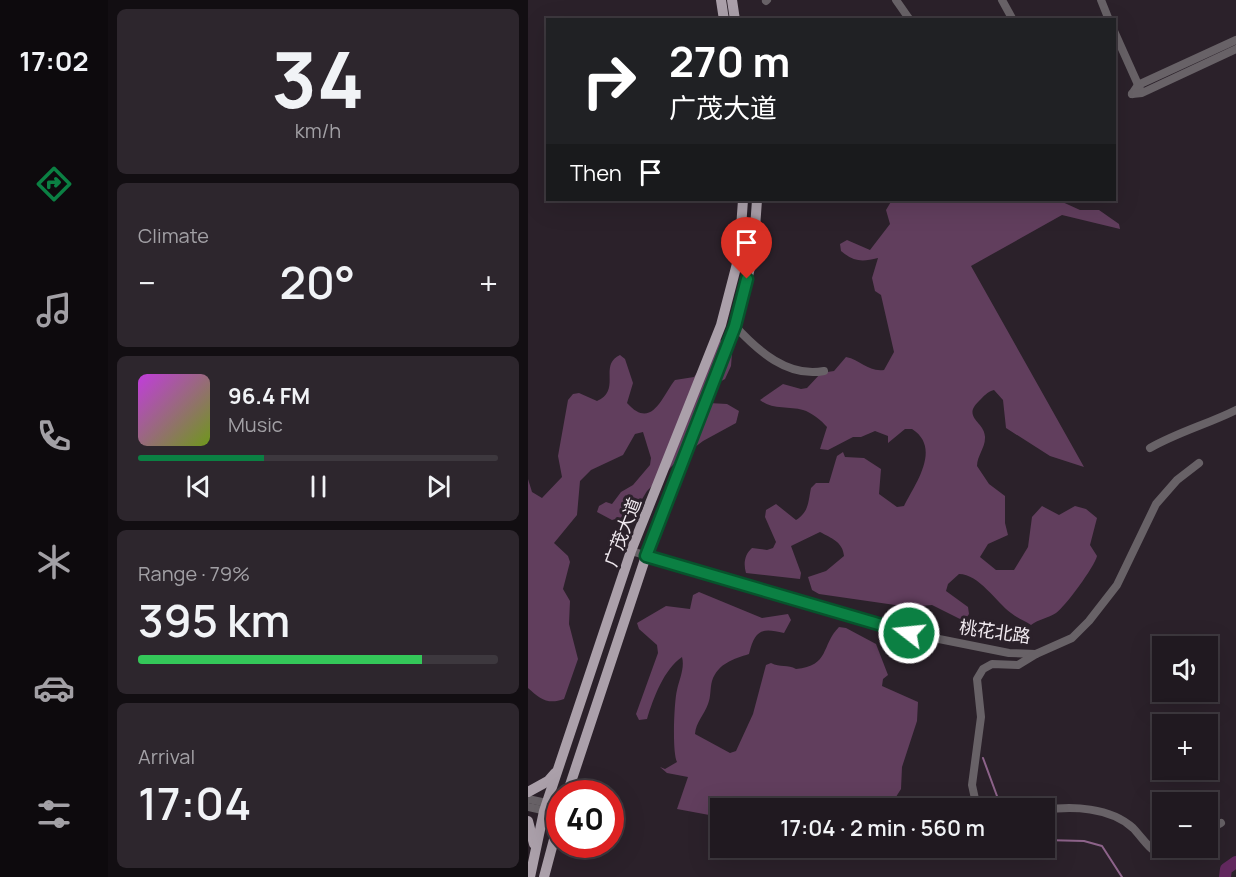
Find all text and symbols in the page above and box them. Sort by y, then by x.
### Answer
text: 34 [272,25,364,131]
text: 270 m [669,32,790,90]
text: 17:02 [19,42,89,79]
icon: right [570,42,648,120]
text: 广茂大道 [669,89,777,126]
text: km/h [295,117,341,144]
icon: arrive [634,156,667,189]
text: Then [570,158,622,188]
icon: directions [33,163,75,205]
pin [721,217,772,279]
text: Climate [138,222,209,249]
icon: arrive [730,226,763,259]
text: 20° [280,251,355,313]
text: − [138,260,156,305]
text: + [479,260,498,305]
icon: music [33,289,75,331]
text: 96.4 FM [228,381,310,411]
text: Music [228,411,283,438]
icon: phone [33,415,75,457]
icon: previous [182,470,215,503]
icon: pause [302,470,335,503]
icon: next [422,470,455,503]
street label: 广茂大道 [598,494,646,570]
icon: climate [33,541,75,583]
text: Range · 79% [138,560,250,587]
text: 395 km [138,589,290,651]
position arrow [877,601,941,665]
street label: 桃花北路 [958,614,1032,648]
map controls [1152,636,1218,858]
button: sound [1152,636,1218,702]
icon: car [33,667,75,709]
button: + [1152,714,1218,780]
text: Arrival [138,743,195,770]
text: 17:04 [138,772,251,834]
speed limit sign: 40 [546,780,624,858]
button: − [1152,792,1218,858]
icon: filters [33,793,75,835]
text: 17:04 · 2 min · 560 m [780,813,985,843]

